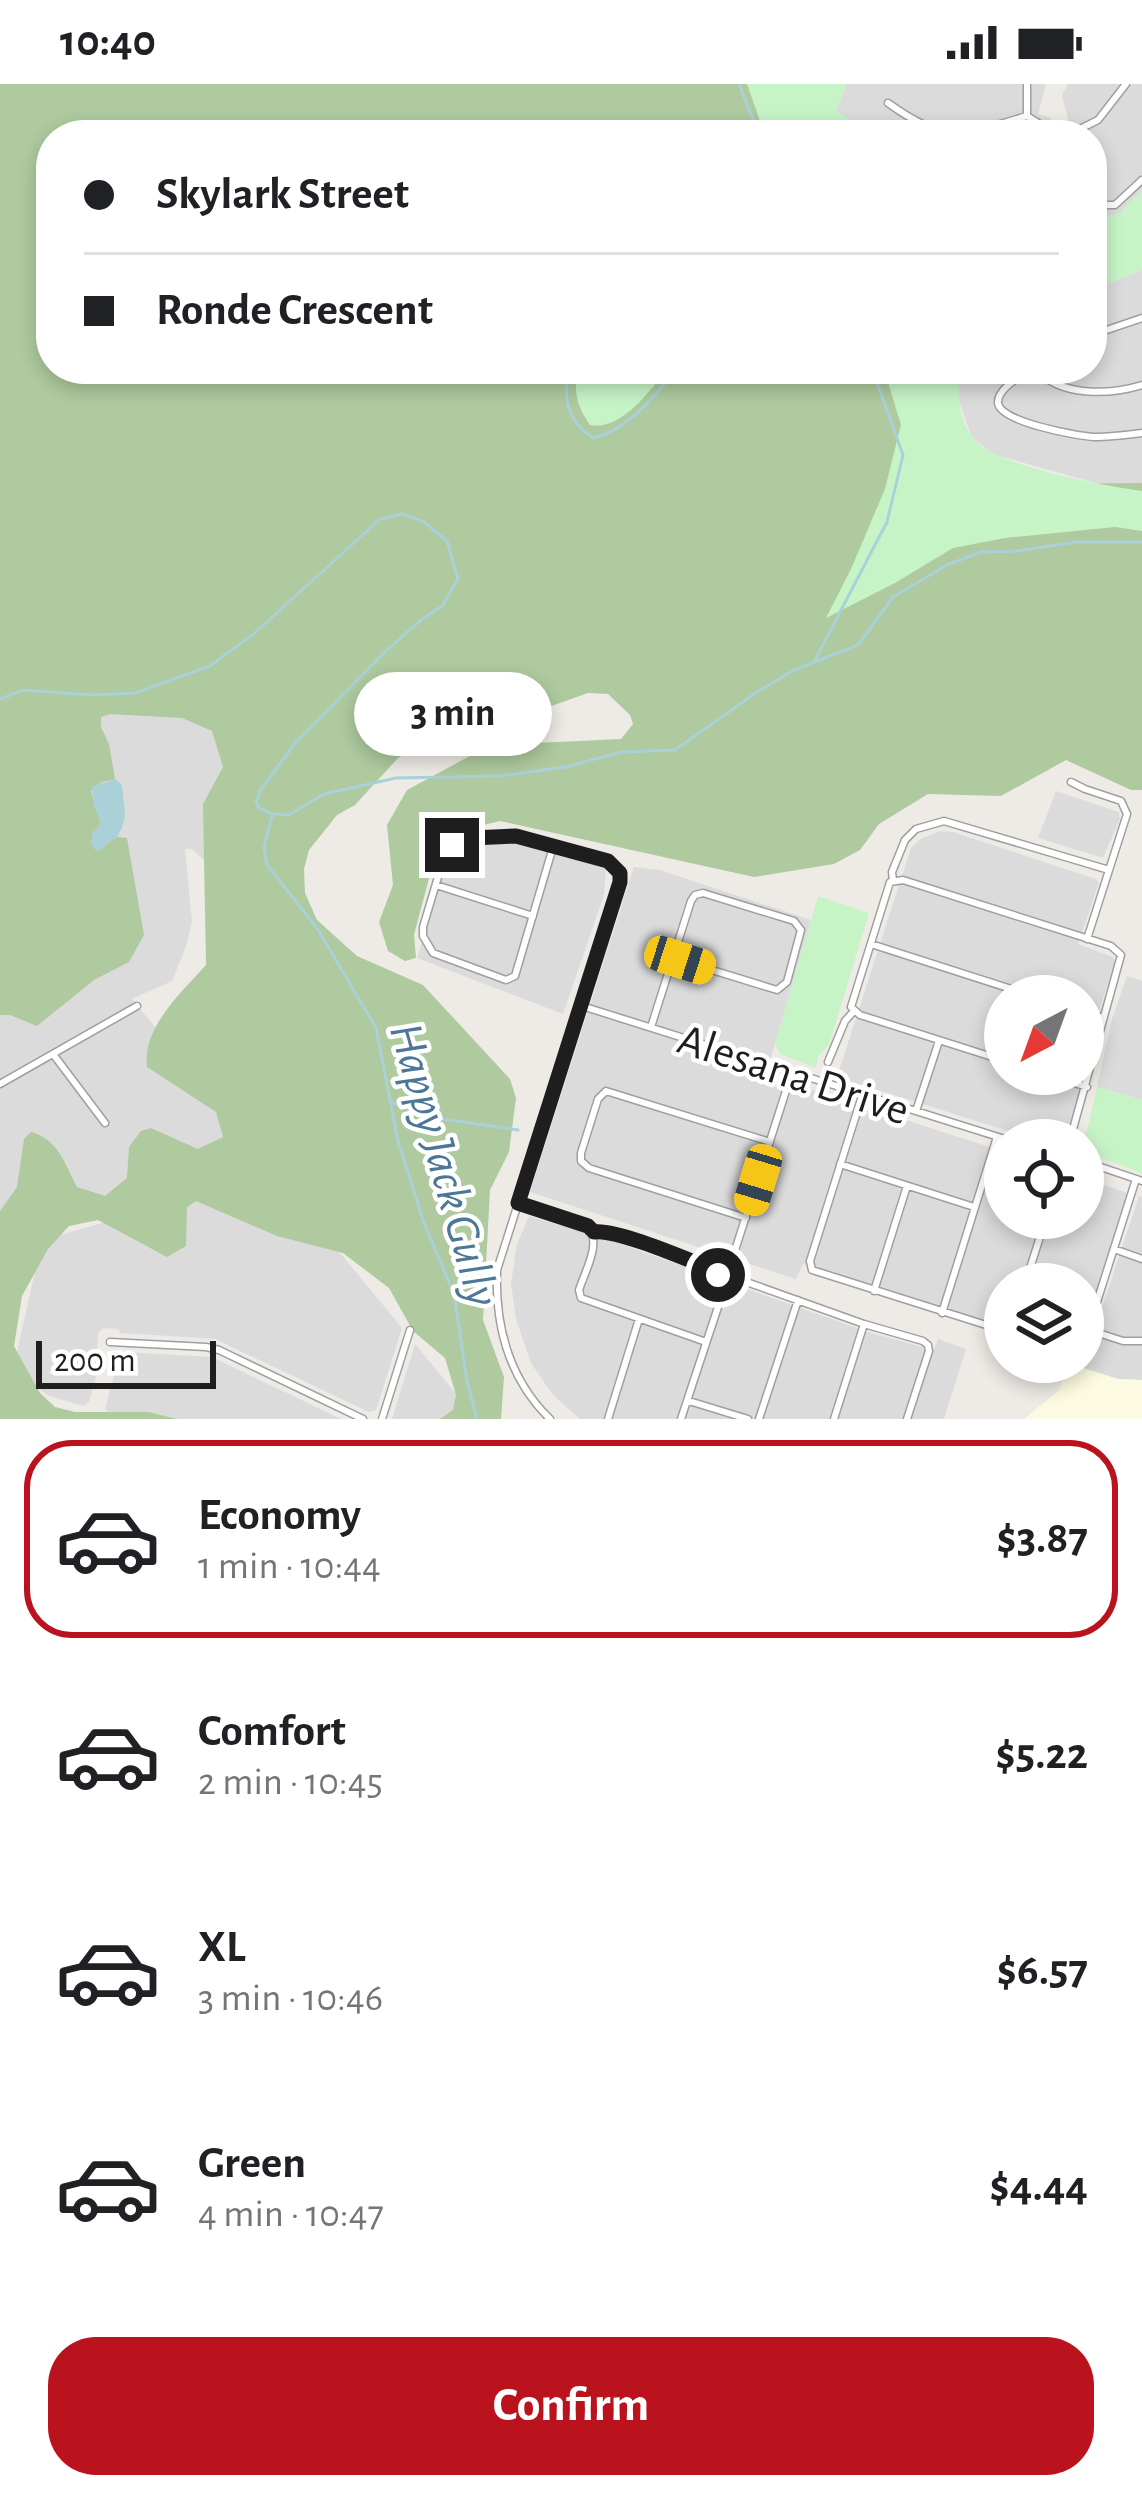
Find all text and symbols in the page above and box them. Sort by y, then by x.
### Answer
text: 10:40 [60,19,156,64]
text: Skylark Street [156,172,409,217]
text: Ronde Crescent [156,288,433,333]
callout: 3 min [353,671,551,755]
text: 3 min [411,694,495,733]
route end [425,818,479,872]
car [640,932,720,988]
north arrow [984,975,1104,1095]
map controls [984,975,1104,1383]
street label: Alesana Drive [672,1017,914,1134]
water label: Happy Jack Gully [380,1018,506,1312]
button: locate [984,1119,1104,1239]
car [730,1140,786,1220]
route start [691,1248,745,1302]
button: layers [984,1263,1104,1383]
scale bar [36,1335,216,1388]
text: 200 m [54,1345,136,1378]
icon: car [54,1485,162,1593]
text: Economy [198,1493,361,1538]
text: $3.87 [996,1516,1088,1561]
text: 1 min · 10:44 [198,1547,381,1586]
icon: car [54,1701,162,1809]
text: Comfort [198,1709,346,1754]
text: $5.22 [996,1732,1088,1777]
text: 2 min · 10:45 [198,1763,383,1802]
icon: car [54,1917,162,2025]
text: XL [198,1925,246,1970]
text: $6.57 [997,1948,1088,1993]
text: 3 min · 10:46 [198,1979,383,2018]
icon: car [54,2133,162,2241]
text: Green [198,2141,306,2186]
text: $4.44 [990,2164,1088,2209]
text: 4 min · 10:47 [198,2195,384,2234]
button: Confirm [48,2337,1094,2475]

